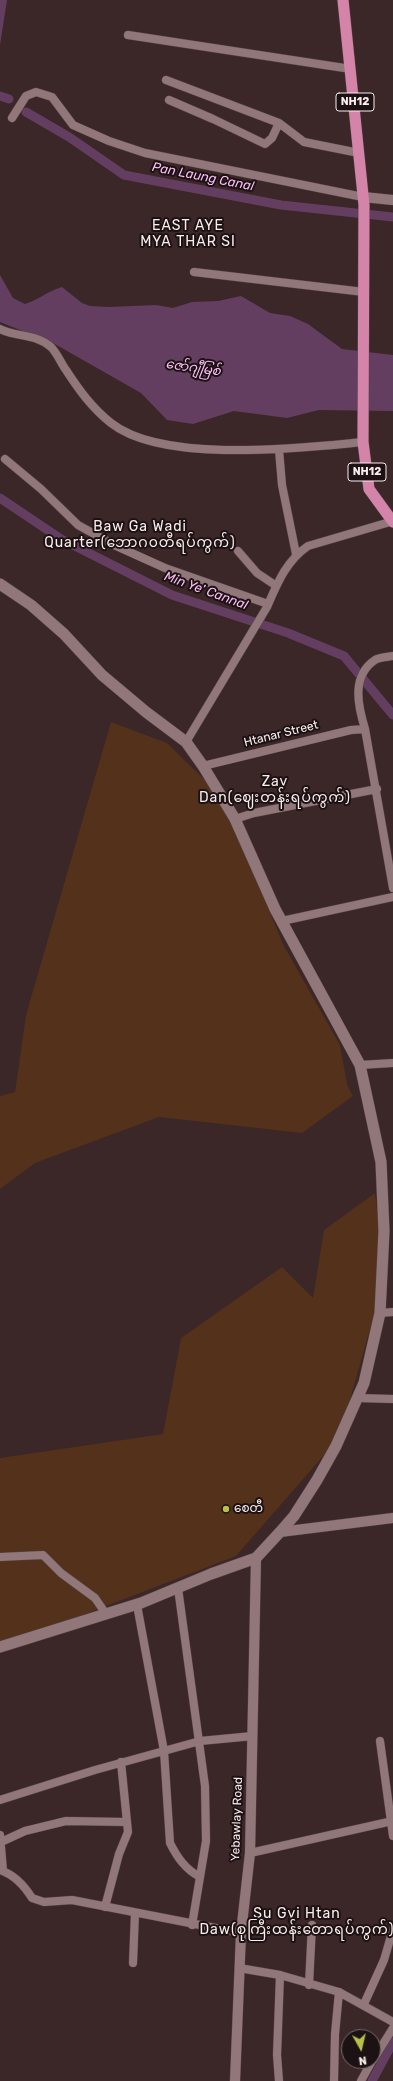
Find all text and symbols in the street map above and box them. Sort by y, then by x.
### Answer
road number: NH12 [336,93,374,111]
water label: Pan Laung Canal [151,159,255,195]
district label: EAST AYE MYA THAR SI [140,218,236,250]
water label: ဇော်ဂျီမြစ် [164,356,222,380]
road number: NH12 [348,463,386,481]
district label: Baw Ga Wadi Quarter(ဘောဂ၀တီရပ်ကွက်) [53,519,227,552]
water label: Min Ye' Cannal [162,569,250,613]
street label: Htanar Street [242,718,320,750]
district label: Zay Dan(ဈေးတန်းရပ်ကွက်) [205,774,345,806]
place label: စေတီ [234,1502,263,1516]
marker: စေတီ [221,1504,231,1514]
street label: Yebawlay Road [228,1777,246,1861]
district label: Su Gyi Htan Daw(စုကြီးထန်းတောရပ်ကွက်) [206,1906,388,1938]
north arrow [341,2029,381,2069]
text: N [358,2053,367,2067]

